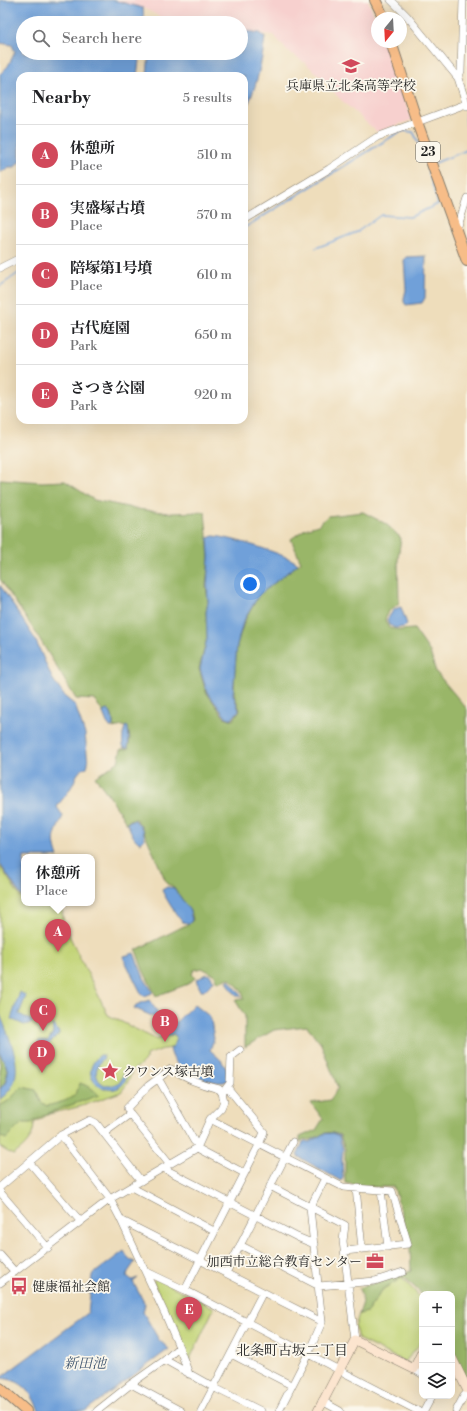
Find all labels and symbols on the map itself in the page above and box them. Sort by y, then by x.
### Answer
north arrow [371,12,407,48]
school or university icon: 兵庫県立北条高等学校 [341,56,361,76]
place label: 兵庫県立北条高等学校 [286,78,416,94]
road number: 23 [416,142,440,162]
your location [240,574,260,594]
pin: A [45,919,71,952]
pin: C [30,998,56,1031]
pin: B [152,1009,178,1042]
pin: D [29,1040,55,1073]
place icon: クワンス塚古墳 [100,1061,120,1081]
place label: クワンス塚古墳 [123,1064,214,1080]
office icon: 加西市立総合教育センター [365,1251,385,1271]
place label: 加西市立総合教育センター [207,1254,362,1270]
bus stop icon: 健康福祉会館 [9,1276,29,1296]
place label: 健康福祉会館 [32,1279,110,1295]
pin: E [176,1297,202,1330]
district label: 北条町古坂二丁目 [236,1342,348,1360]
water label: 新田池 [64,1355,108,1373]

